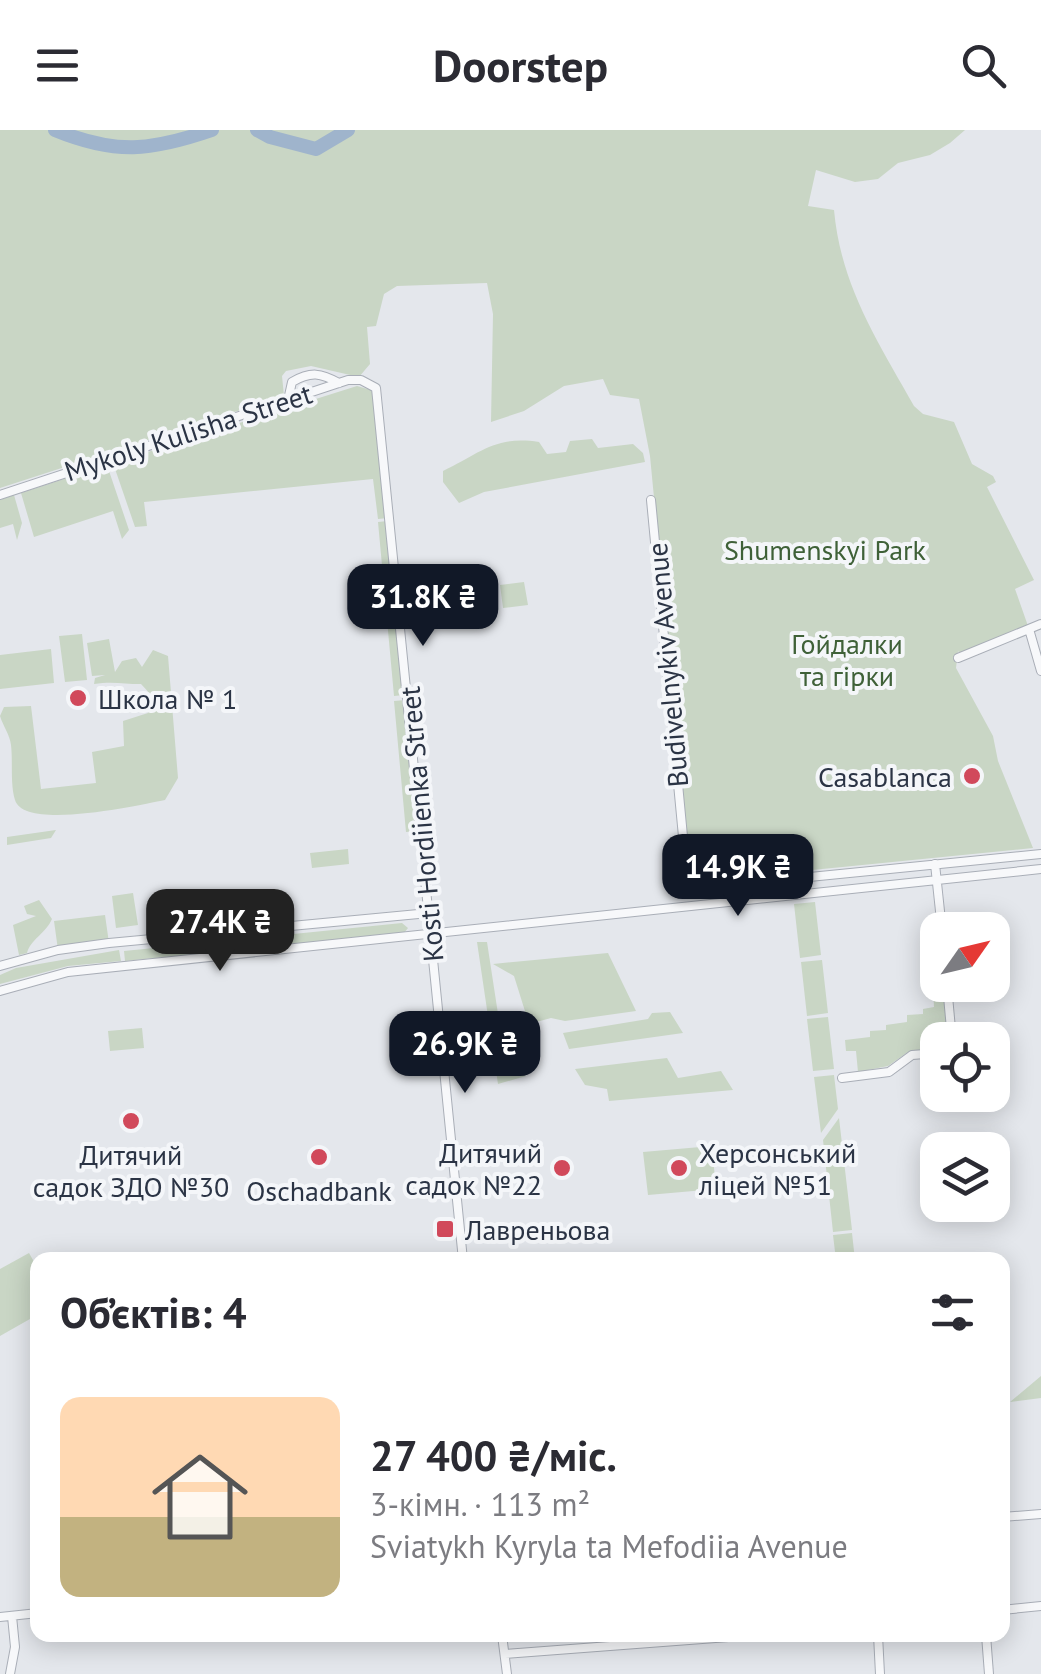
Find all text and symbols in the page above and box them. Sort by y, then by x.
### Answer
text: Doorstep [433,36,608,94]
icon: menu [30,38,85,93]
icon: search [956,38,1011,93]
street label: Mykoly Kulisha Street [60,374,317,489]
park label: Shumenskyi Park [724,531,927,568]
street label: Budivelnykiv Avenue [638,541,696,789]
pin: 31.8K ₴ [331,564,515,649]
text: 31.8K ₴ [369,575,477,617]
park label: Гойдалки та гірки [791,625,903,694]
place label: Школа № 1 [98,680,237,717]
street label: Kosti Hordiienka Street [390,684,451,963]
marker: Школа № 1 [67,687,89,709]
place label: Casablanca [818,758,952,795]
marker: Casablanca [961,765,983,787]
pin: 14.9K ₴ [646,834,830,919]
text: 14.9K ₴ [684,845,792,887]
pin: 27.4K ₴ [128,889,312,974]
text: 27.4K ₴ [168,900,272,942]
north arrow [920,912,1010,1002]
map controls [920,912,1010,1222]
pin: 26.9K ₴ [373,1011,557,1096]
text: 26.9K ₴ [411,1022,519,1064]
button: locate [920,1022,1010,1112]
marker: Дитячий садок ЗДО №30 [120,1110,142,1132]
button: layers [920,1132,1010,1222]
place label: Дитячий садок №22 [405,1134,542,1203]
place label: Херсонський ліцей №51 [698,1134,856,1203]
place label: Дитячий садок ЗДО №30 [33,1136,229,1205]
marker: Oschadbank [308,1146,330,1168]
marker: Дитячий садок №22 [551,1157,573,1179]
marker: Херсонський ліцей №51 [668,1157,690,1179]
place label: Oschadbank [246,1172,392,1209]
place label: Лавреньова [464,1211,610,1248]
marker: Лавреньова [434,1218,456,1240]
text: Об’єктів: 4 [60,1285,247,1340]
icon: filters [925,1285,980,1340]
text: 27 400 ₴/міс. [370,1428,617,1483]
icon: home [140,1437,260,1557]
text: 3-кімн. · 113 m² [370,1483,590,1525]
text: Sviatykh Kyryla ta Mefodiia Avenue [370,1525,848,1567]

